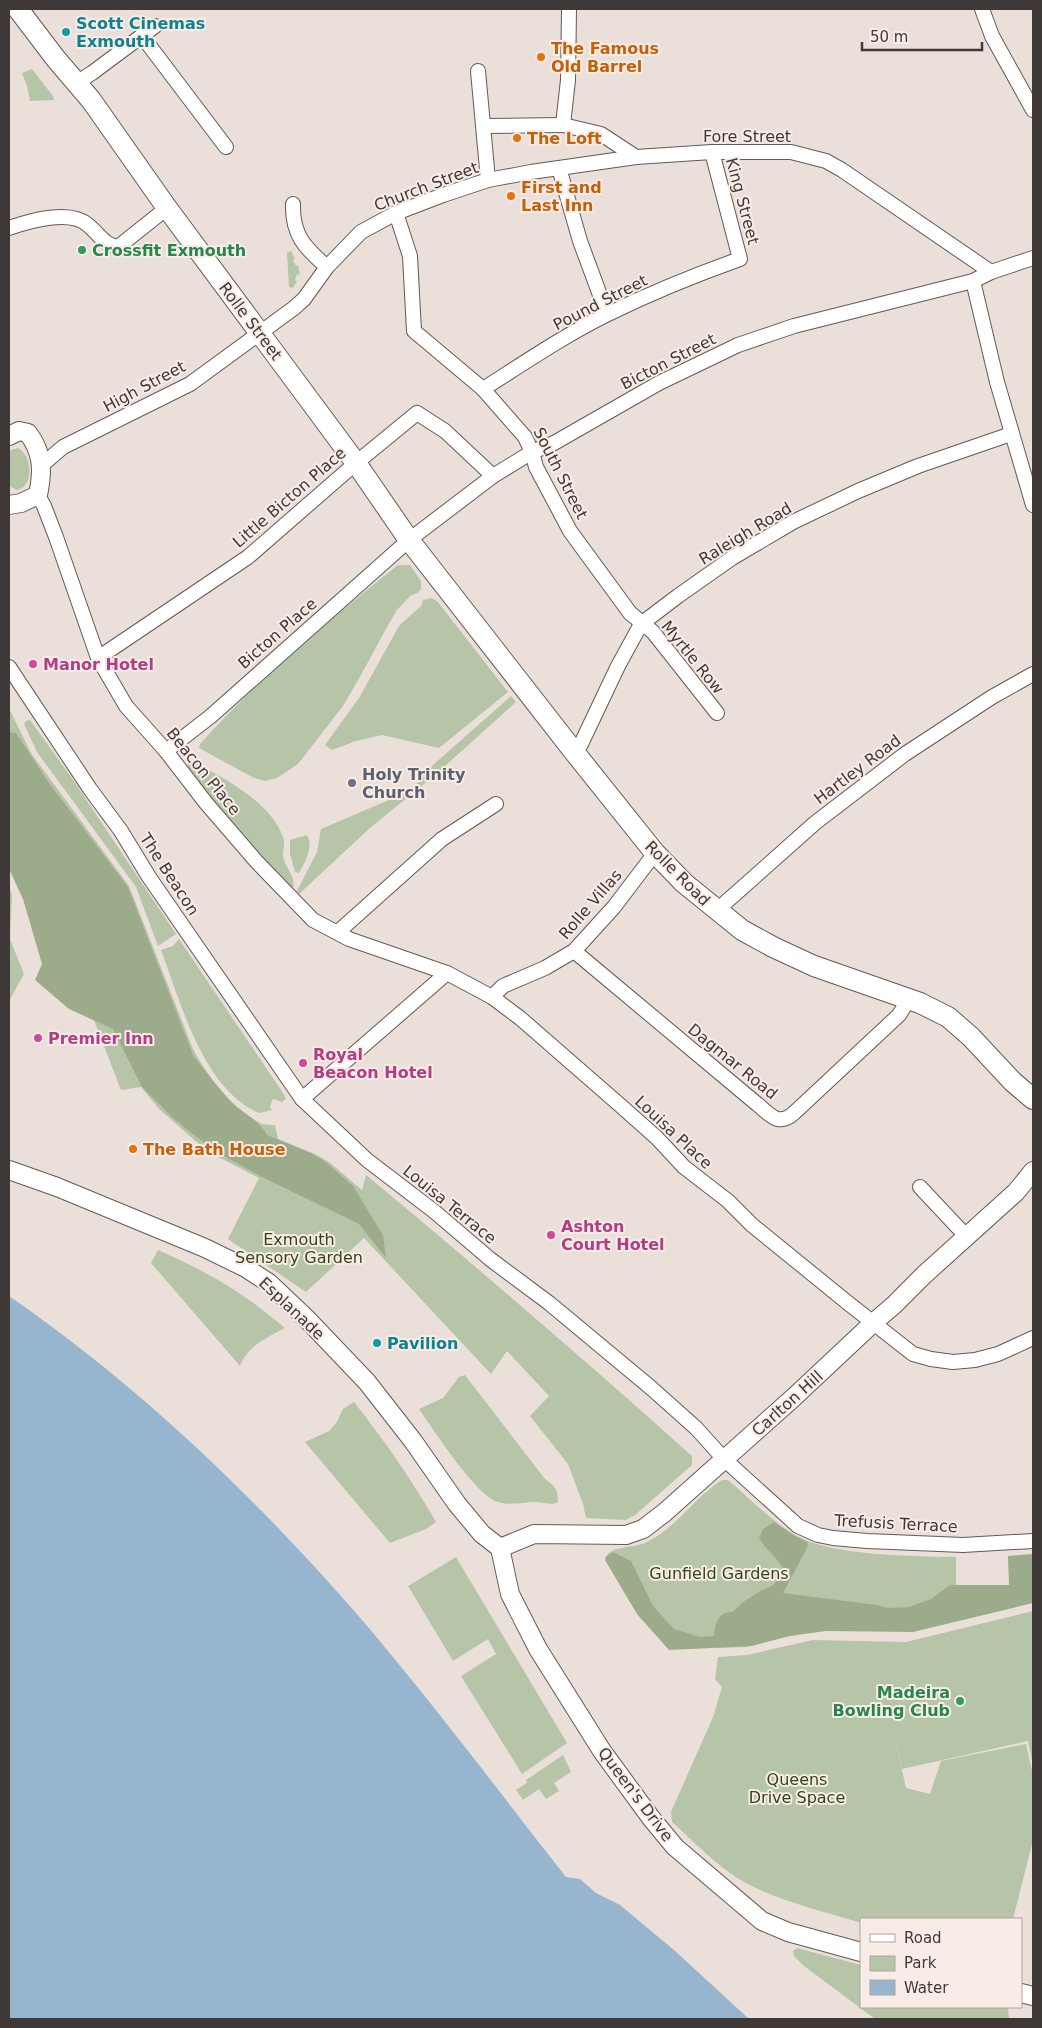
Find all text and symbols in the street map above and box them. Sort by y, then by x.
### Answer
place label: Scott Cinemas Exmouth [76,14,205,51]
scale bar [862,20,982,52]
marker: Scott Cinemas Exmouth [60,26,72,38]
text: 50 m [870,28,908,46]
place label: The Famous Old Barrel [551,39,659,76]
marker: The Famous Old Barrel [535,51,547,63]
street label: Fore Street [703,127,791,146]
place label: The Loft [527,129,602,148]
marker: The Loft [511,132,523,144]
street label: King Street [722,156,763,247]
street label: Church Street [371,158,481,215]
place label: First and Last Inn [521,178,602,215]
marker: First and Last Inn [505,190,517,202]
place label: Crossfit Exmouth [92,241,246,260]
marker: Crossfit Exmouth [76,244,88,256]
street label: Pound Street [550,271,650,334]
street label: Rolle Street [215,279,286,364]
street label: Bicton Street [618,329,719,394]
street label: High Street [100,357,189,416]
street label: South Street [529,424,592,522]
street label: Little Bicton Place [229,443,350,552]
street label: Raleigh Road [695,498,795,569]
street label: Bicton Place [234,594,321,673]
street label: Myrtle Row [657,617,728,698]
place label: Manor Hotel [43,655,154,674]
marker: Manor Hotel [27,658,39,670]
street label: Beacon Place [163,724,245,819]
street label: Hartley Road [810,731,904,808]
place label: Holy Trinity Church [362,765,466,802]
marker: Holy Trinity Church [346,777,358,789]
street label: The Beacon [135,829,203,919]
street label: Rolle Road [641,837,714,910]
street label: Rolle Villas [555,866,626,943]
street label: Dagmar Road [684,1020,781,1103]
place label: Premier Inn [48,1029,154,1048]
marker: Premier Inn [32,1032,44,1044]
place label: Royal Beacon Hotel [313,1045,433,1082]
marker: Royal Beacon Hotel [297,1057,309,1069]
street label: Louisa Place [631,1092,716,1173]
place label: The Bath House [143,1140,286,1159]
marker: The Bath House [127,1143,139,1155]
street label: Louisa Terrace [399,1161,500,1248]
place label: Ashton Court Hotel [561,1217,665,1254]
marker: Ashton Court Hotel [545,1229,557,1241]
park label: Exmouth Sensory Garden [235,1230,363,1267]
street label: Esplanade [255,1273,328,1344]
place label: Pavilion [387,1334,458,1353]
marker: Pavilion [371,1337,383,1349]
street label: Carlton Hill [748,1367,827,1440]
street label: Trefusis Terrace [833,1511,958,1536]
park label: Gunfield Gardens [649,1564,789,1583]
place label: Madeira Bowling Club [833,1683,950,1720]
marker: Madeira Bowling Club [954,1695,966,1707]
street label: Queen's Drive [594,1743,677,1845]
park label: Queens Drive Space [749,1770,845,1807]
legend [860,1918,1022,2008]
text: Road [904,1929,942,1947]
text: Park [904,1954,937,1972]
text: Water [904,1979,949,1997]

